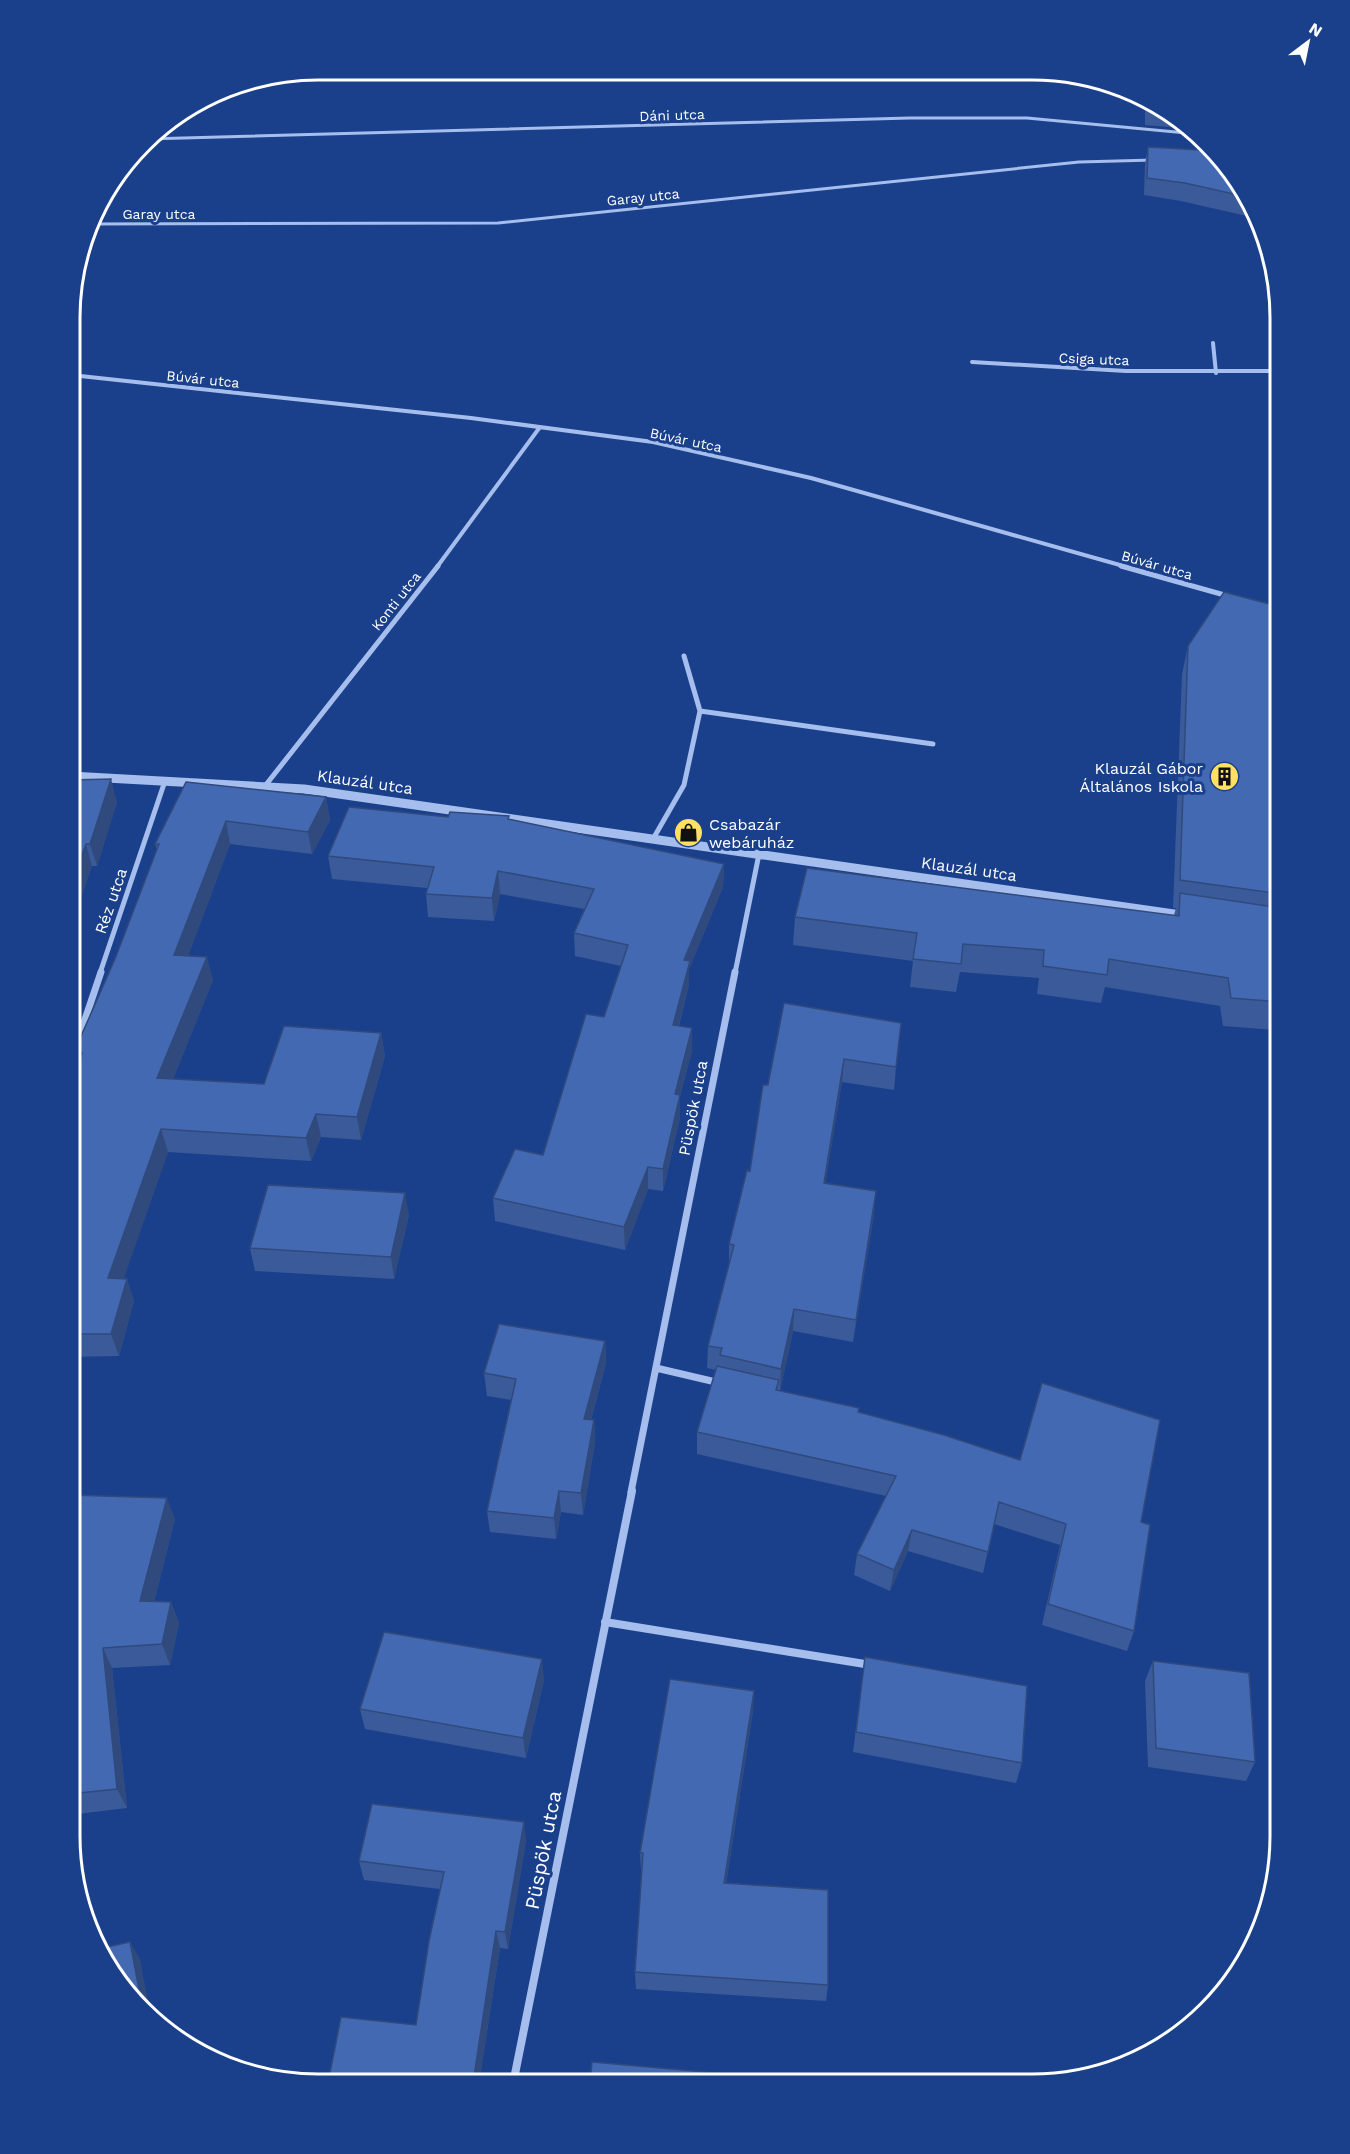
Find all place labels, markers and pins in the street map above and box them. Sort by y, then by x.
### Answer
place label: Klauzál Gábor Általános Iskola [1079,759,1203,796]
building icon: Klauzál Gábor Általános Iskola [1208,761,1240,793]
place label: Csabazár webáruház [709,815,794,852]
shop icon: Csabazár webáruház [672,817,704,849]

